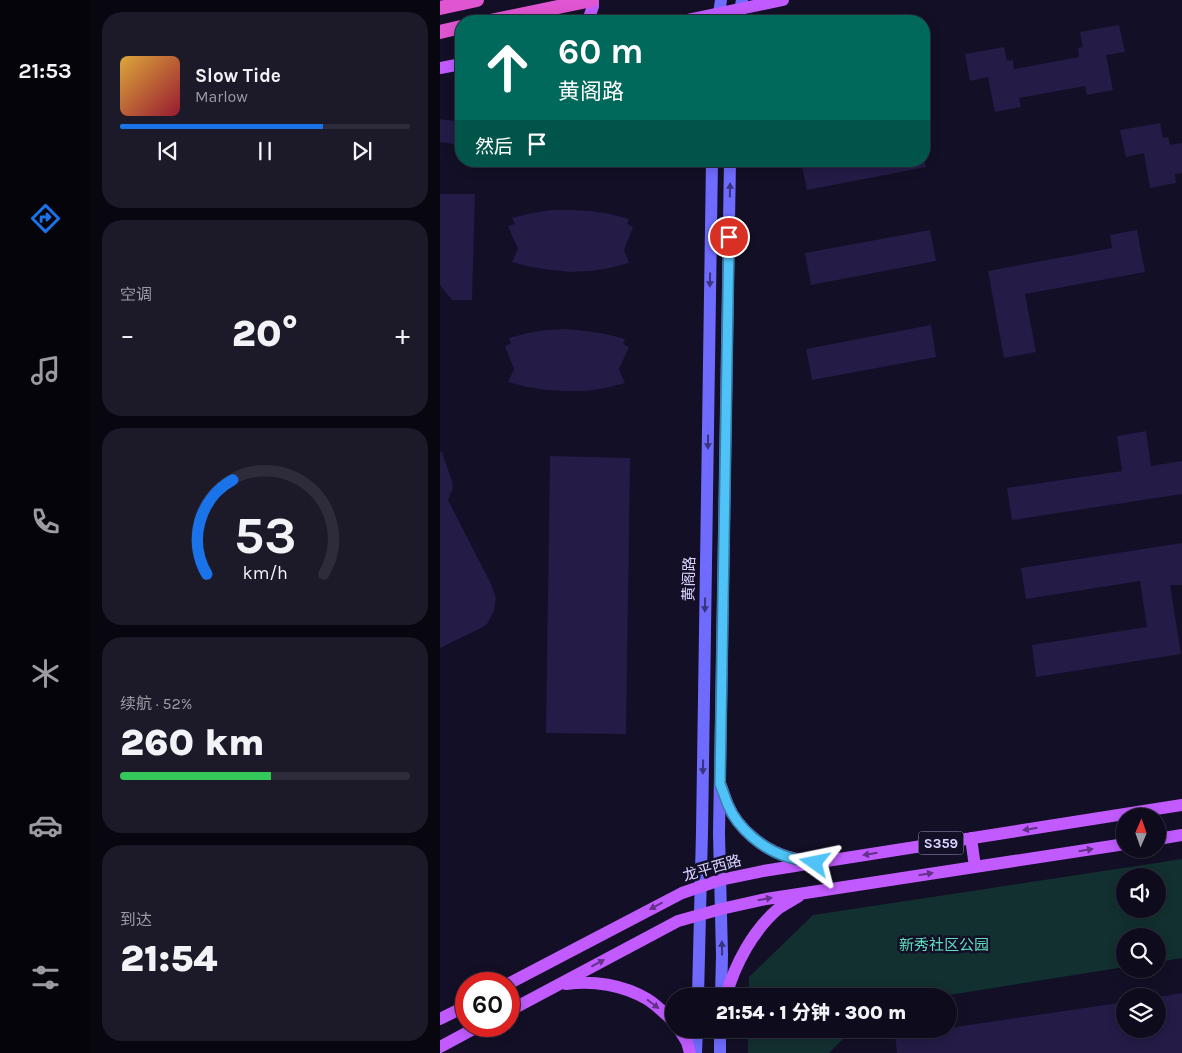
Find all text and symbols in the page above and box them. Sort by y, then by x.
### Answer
text: 60 m [558,31,643,72]
icon: ahead [475,35,540,100]
text: 21:53 [18,58,72,84]
text: Slow Tide [195,65,281,87]
text: 黄阁路 [558,79,624,105]
text: Marlow [195,87,248,106]
icon: arrive [523,130,551,158]
text: 然后 [475,136,513,158]
icon: previous [154,137,182,165]
icon: pause [251,137,279,165]
icon: next [348,137,376,165]
one-way arrow [726,182,734,198]
icon: directions [28,201,63,236]
pin [708,216,750,258]
icon: arrive [715,223,743,251]
one-way arrow [706,272,714,288]
text: 空调 [120,285,152,304]
text: 20° [232,311,298,356]
text: − [120,318,135,351]
text: + [395,318,410,351]
icon: music [28,353,63,388]
one-way arrow [704,435,712,451]
icon: phone [28,504,63,539]
text: 53 [234,505,296,566]
street label: 黄阁路 [680,556,698,602]
text: km/h [242,563,288,584]
one-way arrow [701,597,709,613]
icon: climate [28,656,63,691]
text: 续航 · 52% [120,694,192,713]
text: 260 km [120,720,264,765]
one-way arrow [699,760,707,776]
icon: car [28,808,63,843]
north arrow [1116,808,1166,858]
map controls [1116,808,1166,1038]
one-way arrow [1022,825,1038,833]
road number: S359 [918,831,964,854]
position arrow [788,836,840,888]
one-way arrow [1079,846,1095,854]
street label: 龙平西路 [681,851,743,885]
one-way arrow [861,851,877,859]
button: sound [1116,868,1166,918]
one-way arrow [918,870,934,878]
one-way arrow [757,895,773,903]
one-way arrow [649,902,663,910]
text: 到达 [120,910,152,929]
button: search [1116,928,1166,978]
text: 21:54 [120,936,217,981]
park label: 新秀社区公园 [899,936,989,954]
one-way arrow [718,939,726,955]
one-way arrow [591,959,606,967]
icon: filters [28,960,63,995]
speed limit sign: 60 [455,972,520,1037]
button: layers [1116,988,1166,1038]
one-way arrow [646,998,659,1009]
text: 21:54 · 1 分钟 · 300 m [716,1002,906,1024]

